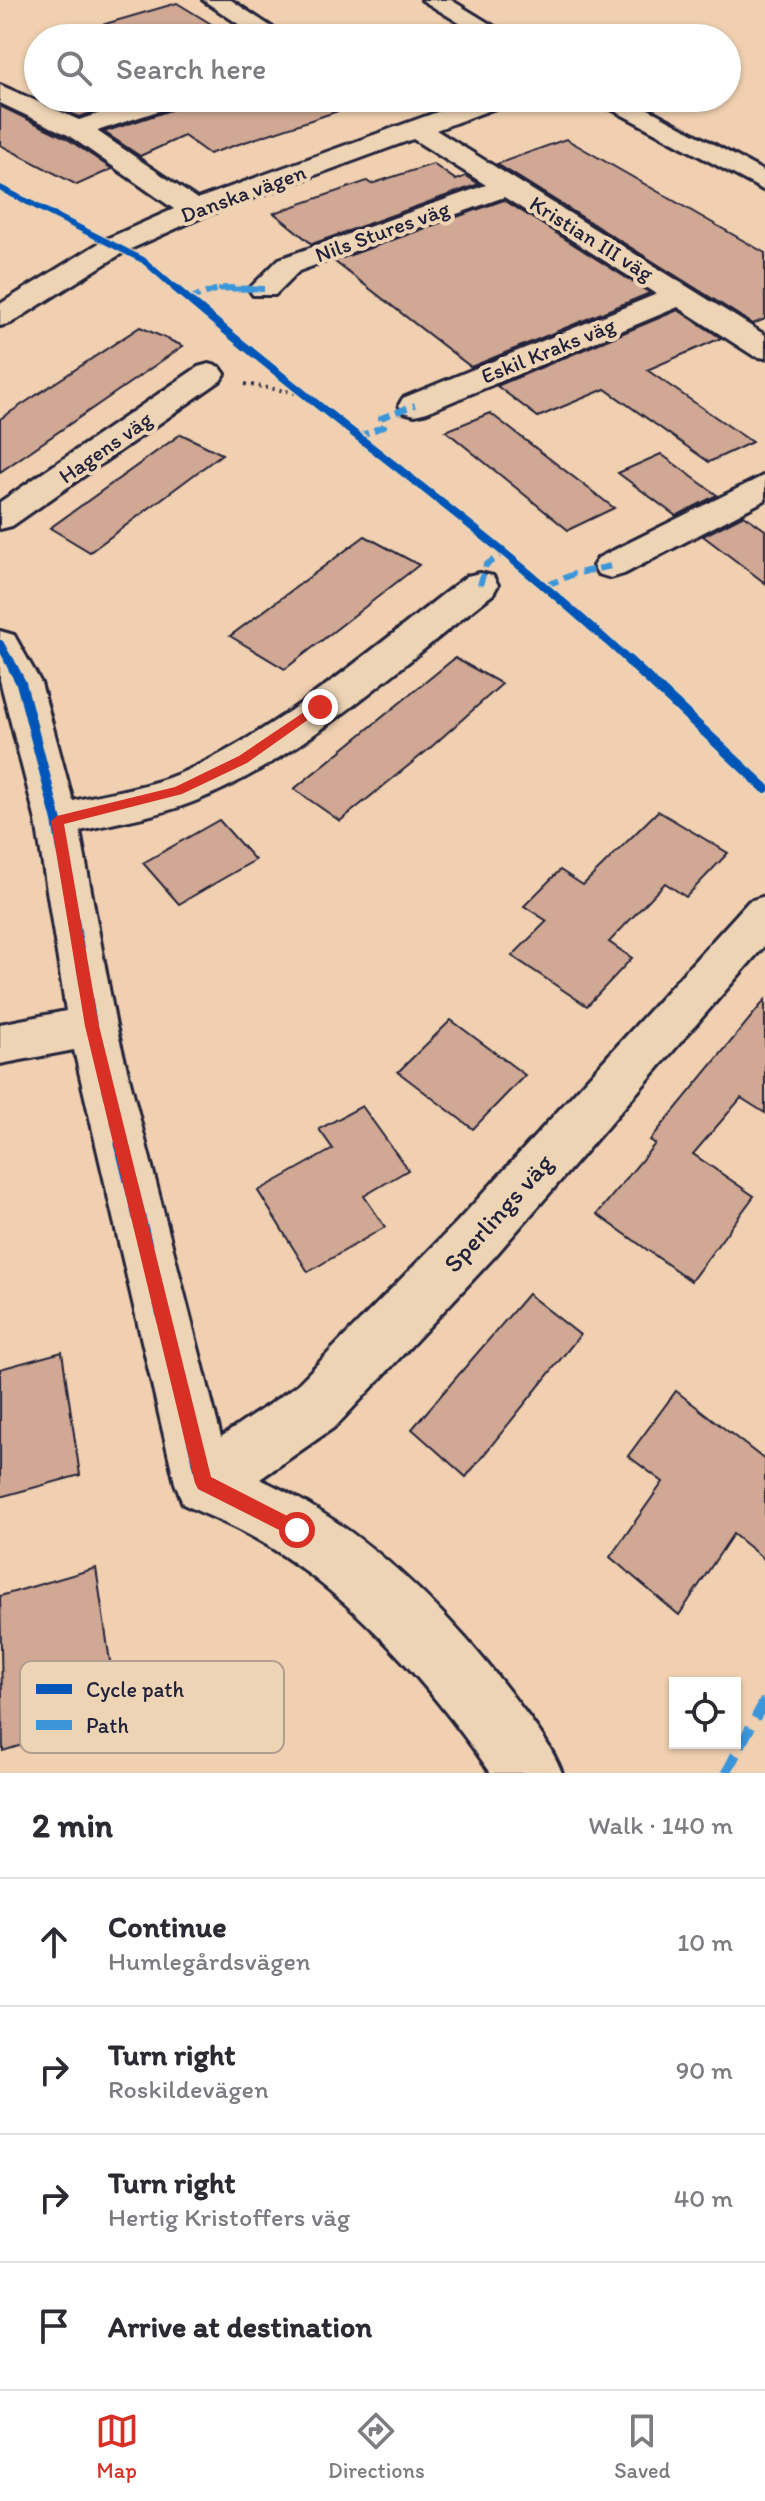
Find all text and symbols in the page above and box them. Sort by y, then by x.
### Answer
search box [24,24,741,112]
icon: search [52,46,96,90]
text: Search here [116,50,266,87]
street label: Danska vägen [177,158,310,229]
street label: Kristian III väg [525,190,659,288]
street label: Nils Stures väg [311,194,454,268]
street label: Eskil Kraks väg [477,311,620,390]
street label: Hagens väg [53,405,158,489]
route end [302,689,338,725]
street label: Sperlings väg [436,1146,560,1279]
route start [279,1512,315,1548]
legend [20,1661,284,1753]
text: Cycle path [86,1676,185,1703]
map controls [669,1677,741,1749]
button: locate [669,1677,741,1749]
text: Path [86,1712,129,1739]
text: 2 min [32,1805,113,1846]
text: Walk · 140 m [588,1809,733,1841]
text: Continue [108,1908,227,1945]
icon: ahead [32,1920,76,1964]
text: 10 m [677,1926,733,1958]
text: Humlegårdsvägen [108,1945,311,1977]
text: Turn right [108,2036,236,2073]
icon: right [32,2048,76,2092]
text: 90 m [676,2054,733,2086]
text: Roskildevägen [108,2073,269,2105]
text: Turn right [108,2164,236,2201]
icon: right [32,2176,76,2220]
text: 40 m [674,2182,733,2214]
text: Hertig Kristoffers väg [108,2201,350,2233]
icon: arrive [32,2304,76,2348]
text: Arrive at destination [108,2308,372,2345]
tab: Map [95,2409,139,2484]
tab: Directions [328,2409,425,2484]
tab: Saved [614,2409,670,2484]

